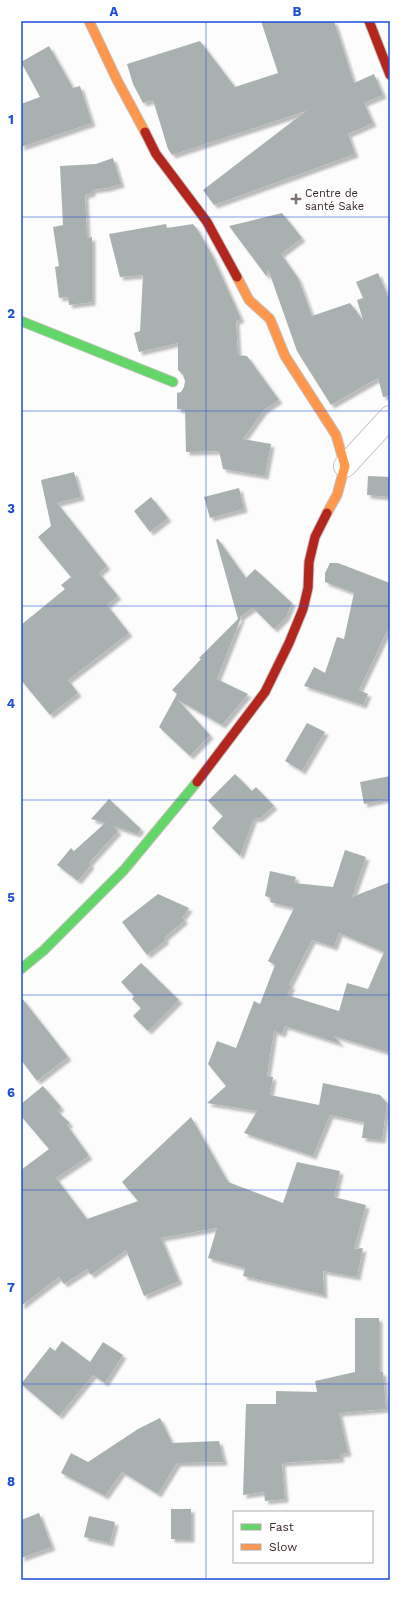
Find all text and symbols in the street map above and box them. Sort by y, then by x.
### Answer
text: A [110,4,119,19]
text: B [293,4,302,19]
text: 1 [8,112,14,127]
place label: Centre de santé Sake [305,187,364,213]
marker: Centre de santé Sake [290,193,302,205]
text: 2 [7,306,15,321]
text: 3 [7,501,15,516]
text: 4 [7,696,16,711]
text: 5 [7,890,15,905]
text: 6 [7,1085,15,1100]
text: 7 [7,1280,15,1295]
text: 8 [7,1474,15,1489]
legend [233,1511,373,1563]
text: Fast [269,1520,294,1534]
text: Slow [269,1540,297,1554]

